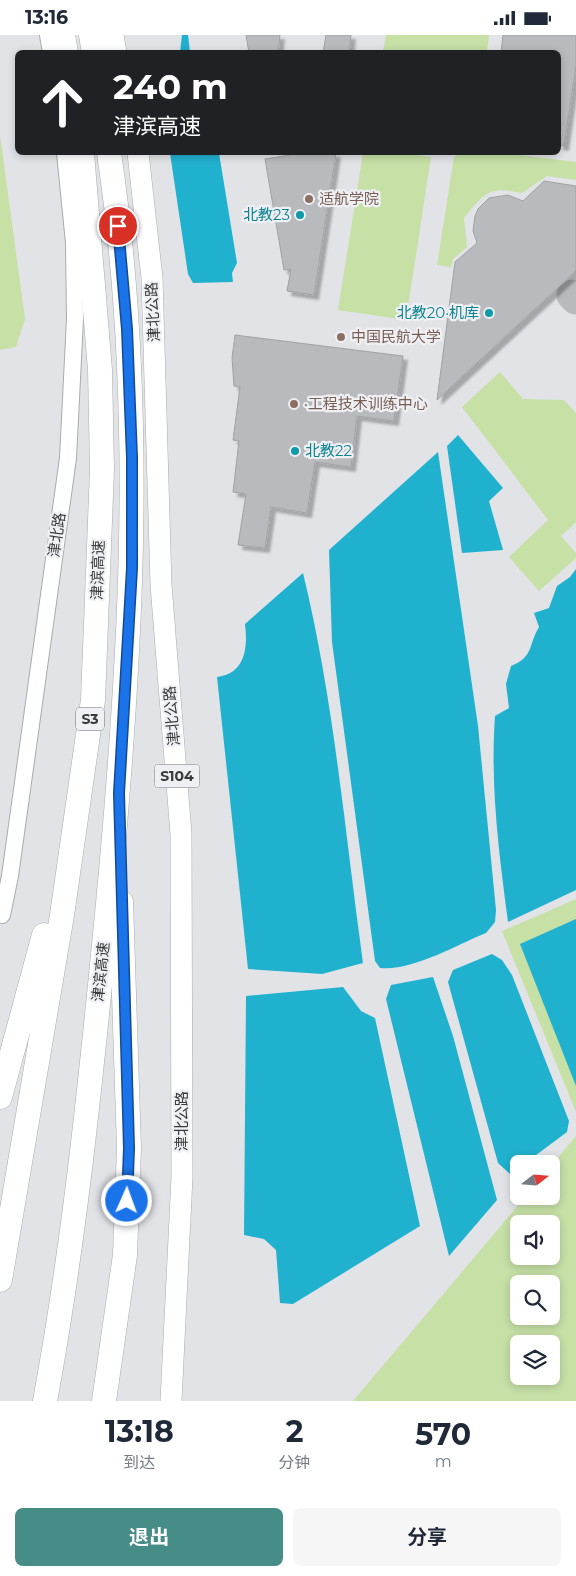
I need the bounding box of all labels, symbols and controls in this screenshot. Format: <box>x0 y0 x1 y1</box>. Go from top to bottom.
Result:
text: 13:16 <box>25 6 68 29</box>
text: 240 m <box>113 65 228 108</box>
icon: ahead <box>30 70 95 135</box>
text: 津滨高速 <box>113 113 201 140</box>
place label: 适航学院 <box>319 189 379 208</box>
marker: 适航学院 <box>303 193 315 205</box>
pin <box>97 205 139 247</box>
place label: 北教23 <box>243 205 290 224</box>
marker: 北教23 <box>294 209 306 221</box>
icon: arrive <box>104 212 132 240</box>
street label: 津北公路 <box>141 282 164 342</box>
place label: 北教20·机库 <box>397 303 479 322</box>
marker: 北教20·机库 <box>483 307 495 319</box>
place label: 中国民航大学 <box>351 327 441 346</box>
marker: 中国民航大学 <box>335 331 347 343</box>
place label: ·工程技术训练中心 <box>304 394 428 413</box>
marker: ·工程技术训练中心 <box>288 398 300 410</box>
place label: 北教22 <box>305 441 352 460</box>
marker: 北教22 <box>289 445 301 457</box>
street label: 津北路 <box>44 511 69 559</box>
street label: 津滨高速 <box>87 540 108 600</box>
street label: 津北公路 <box>159 685 184 747</box>
road number: S3 <box>76 707 104 731</box>
road number: S104 <box>154 764 200 787</box>
street label: 津滨高速 <box>88 941 113 1003</box>
street label: 津北公路 <box>172 1091 191 1151</box>
north arrow <box>510 1155 560 1205</box>
map controls <box>510 1155 560 1385</box>
position arrow <box>100 1174 152 1226</box>
button: sound <box>510 1215 560 1265</box>
button: search <box>510 1275 560 1325</box>
button: layers <box>510 1335 560 1385</box>
text: 13:18 <box>105 1413 174 1450</box>
text: 2 <box>286 1413 303 1450</box>
text: 570 <box>415 1416 471 1453</box>
text: m <box>435 1452 452 1471</box>
text: 到达 <box>123 1453 155 1472</box>
text: 分钟 <box>279 1453 311 1472</box>
button: 退出 <box>15 1508 283 1566</box>
button: 分享 <box>293 1508 561 1566</box>

